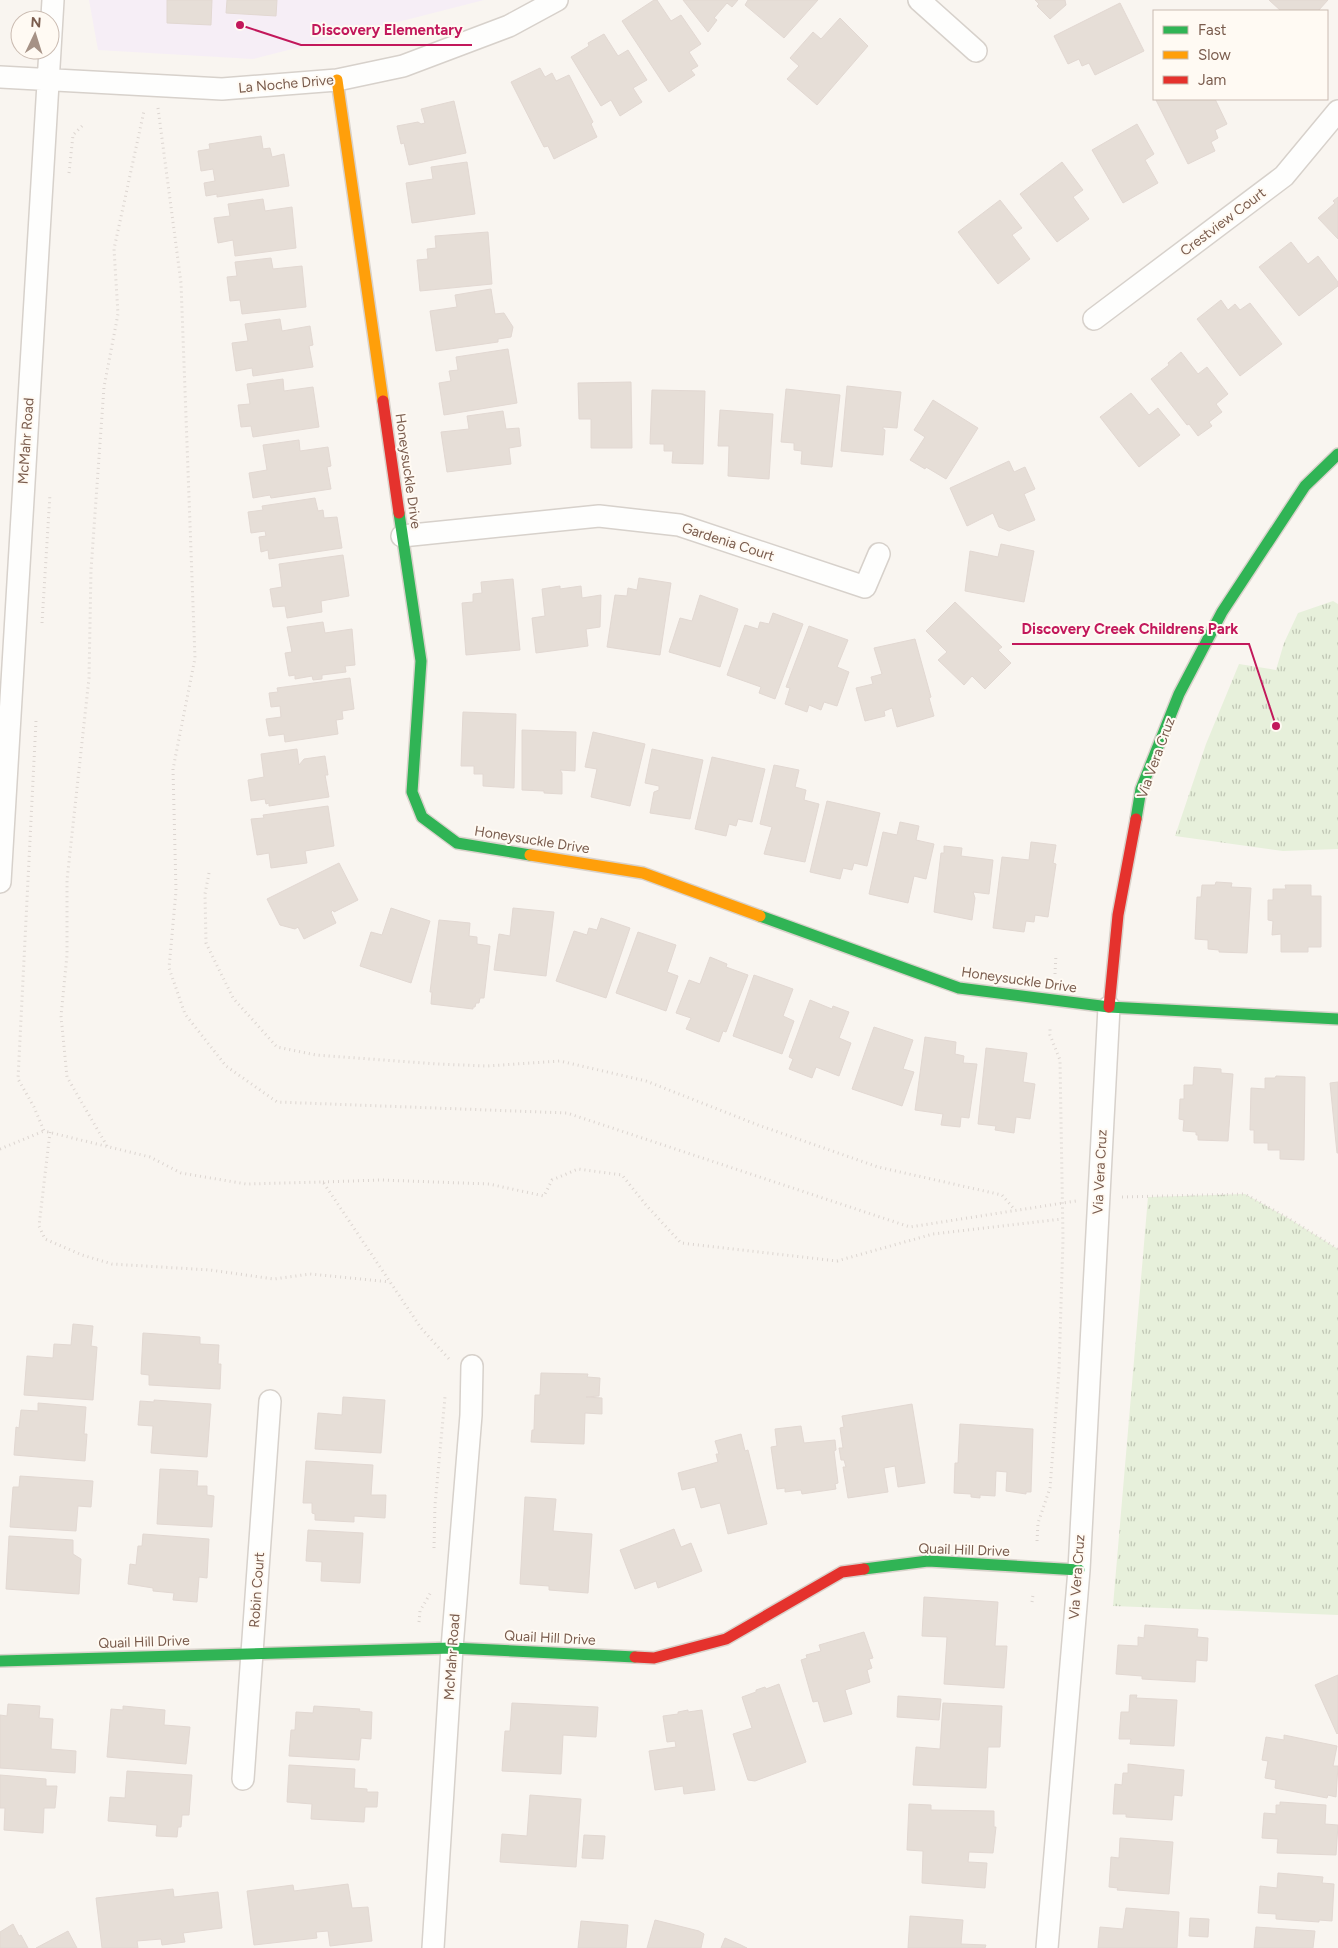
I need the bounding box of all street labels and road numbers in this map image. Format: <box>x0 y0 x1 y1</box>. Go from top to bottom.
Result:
street label: La Noche Drive <box>238 71 335 97</box>
street label: Crestview Court <box>1177 184 1269 260</box>
street label: McMahr Road <box>14 397 38 485</box>
street label: Honeysuckle Drive <box>391 412 425 530</box>
street label: Gardenia Court <box>680 519 776 565</box>
street label: Via Vera Cruz <box>1133 715 1179 801</box>
street label: Honeysuckle Drive <box>473 822 591 858</box>
street label: Honeysuckle Drive <box>960 963 1078 997</box>
street label: Via Vera Cruz <box>1089 1129 1111 1215</box>
street label: Via Vera Cruz <box>1066 1534 1088 1620</box>
street label: Quail Hill Drive <box>918 1540 1010 1560</box>
street label: Robin Court <box>246 1552 268 1628</box>
street label: McMahr Road <box>440 1613 464 1701</box>
street label: Quail Hill Drive <box>504 1627 596 1649</box>
street label: Quail Hill Drive <box>98 1632 190 1652</box>

